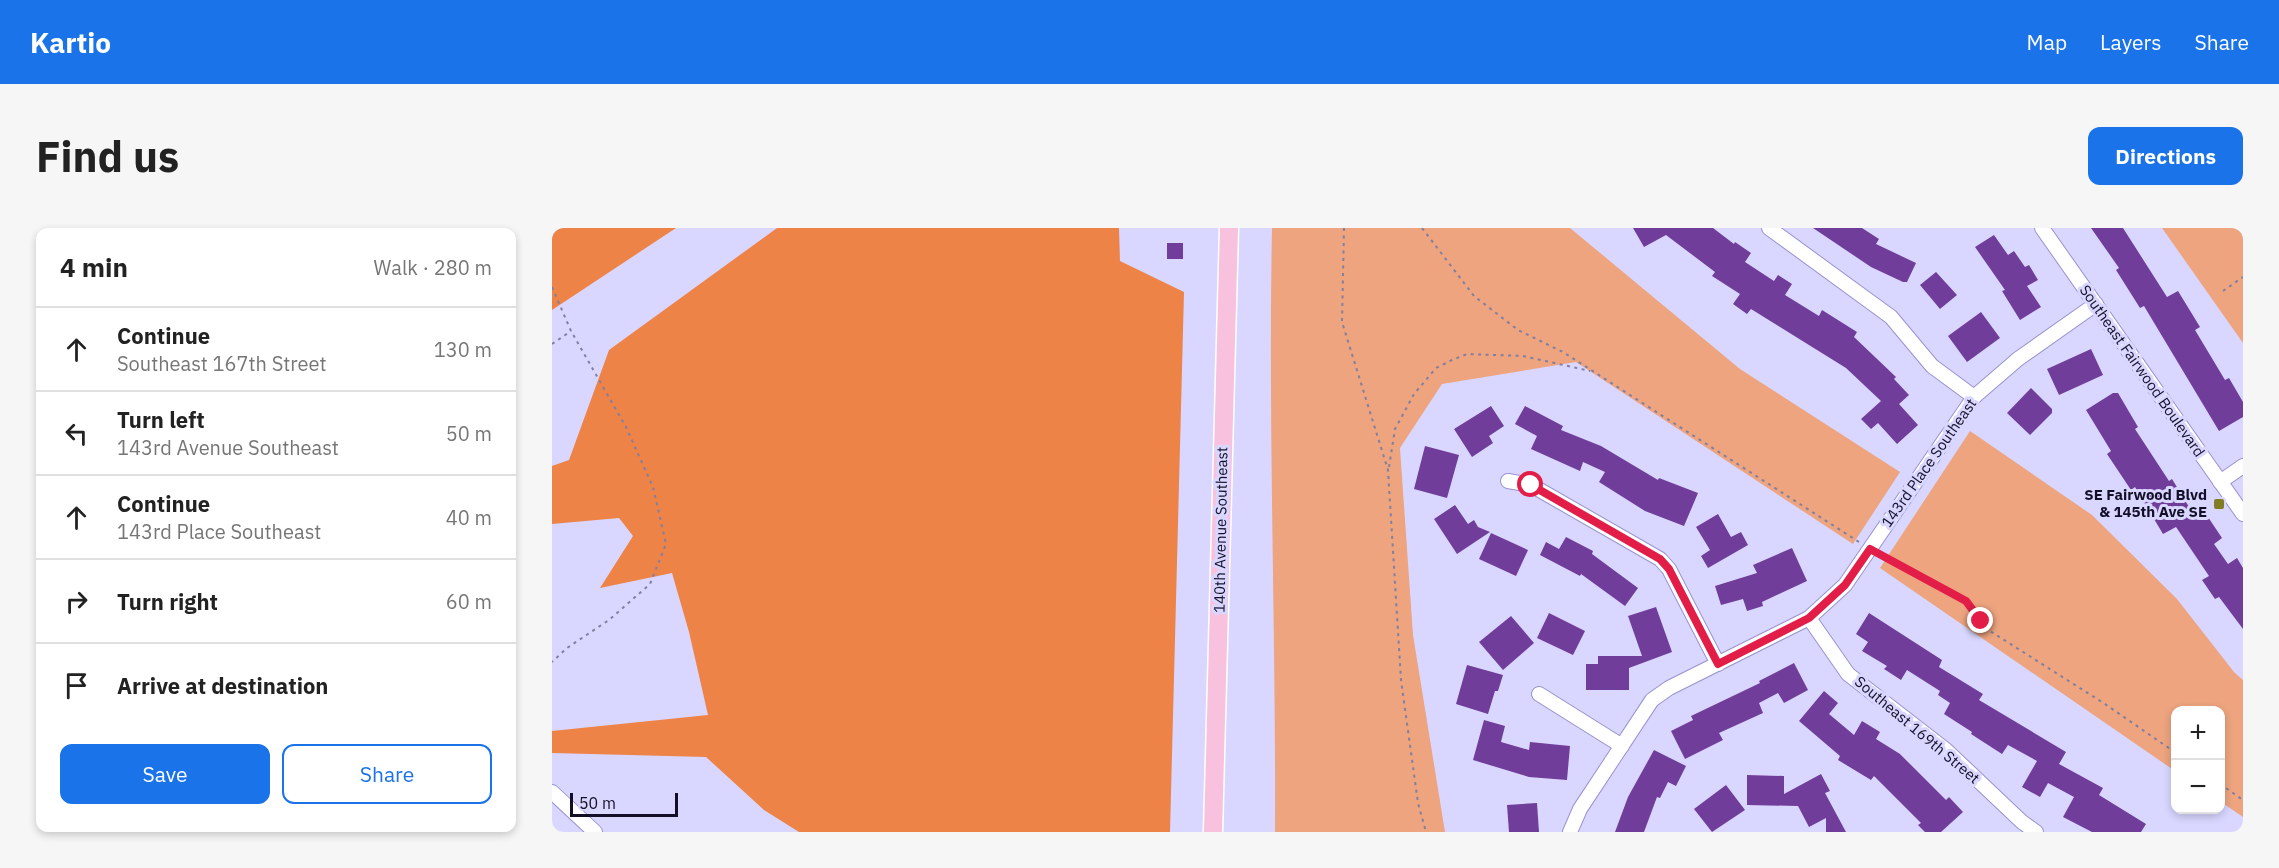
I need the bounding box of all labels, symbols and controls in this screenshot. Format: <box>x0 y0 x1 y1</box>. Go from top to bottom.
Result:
text: Kartio <box>30 24 111 61</box>
text: Map <box>2027 28 2067 56</box>
text: Layers <box>2100 28 2162 56</box>
text: Share <box>2195 28 2249 56</box>
button: Directions <box>2088 127 2243 185</box>
text: Find us <box>36 129 179 184</box>
text: 4 min <box>60 250 128 284</box>
text: Walk · 280 m <box>374 254 492 281</box>
street label: Southeast Fairwood Boulevard <box>2076 281 2209 460</box>
text: Continue <box>117 321 210 350</box>
icon: ahead <box>60 333 93 366</box>
text: 130 m <box>434 336 492 363</box>
text: Southeast 167th Street <box>117 350 327 377</box>
street label: 143rd Place Southeast <box>1877 395 1980 531</box>
text: Turn left <box>117 405 205 434</box>
icon: left <box>60 417 93 450</box>
text: 50 m <box>446 420 492 447</box>
text: 143rd Avenue Southeast <box>117 434 339 461</box>
street label: 140th Avenue Southeast <box>1210 447 1231 613</box>
route start <box>1517 471 1543 497</box>
place label: SE Fairwood Blvd & 145th Ave SE <box>2084 485 2207 521</box>
text: Continue <box>117 489 210 518</box>
marker: SE Fairwood Blvd & 145th Ave SE <box>2212 497 2226 511</box>
icon: ahead <box>60 501 93 534</box>
text: 40 m <box>446 504 492 531</box>
text: 143rd Place Southeast <box>117 518 321 545</box>
icon: right <box>60 585 93 618</box>
text: Turn right <box>117 587 218 616</box>
text: 60 m <box>446 588 492 615</box>
route end <box>1967 607 1993 633</box>
icon: arrive <box>60 669 93 702</box>
text: Arrive at destination <box>117 671 328 700</box>
street label: Southeast 169th Street <box>1851 672 1984 787</box>
map controls <box>2171 706 2225 814</box>
button: + <box>2171 706 2225 760</box>
button: Save <box>60 744 270 804</box>
button: Share <box>282 744 492 804</box>
button: − <box>2171 760 2225 814</box>
scale bar <box>570 790 678 818</box>
text: 50 m <box>579 793 616 813</box>

